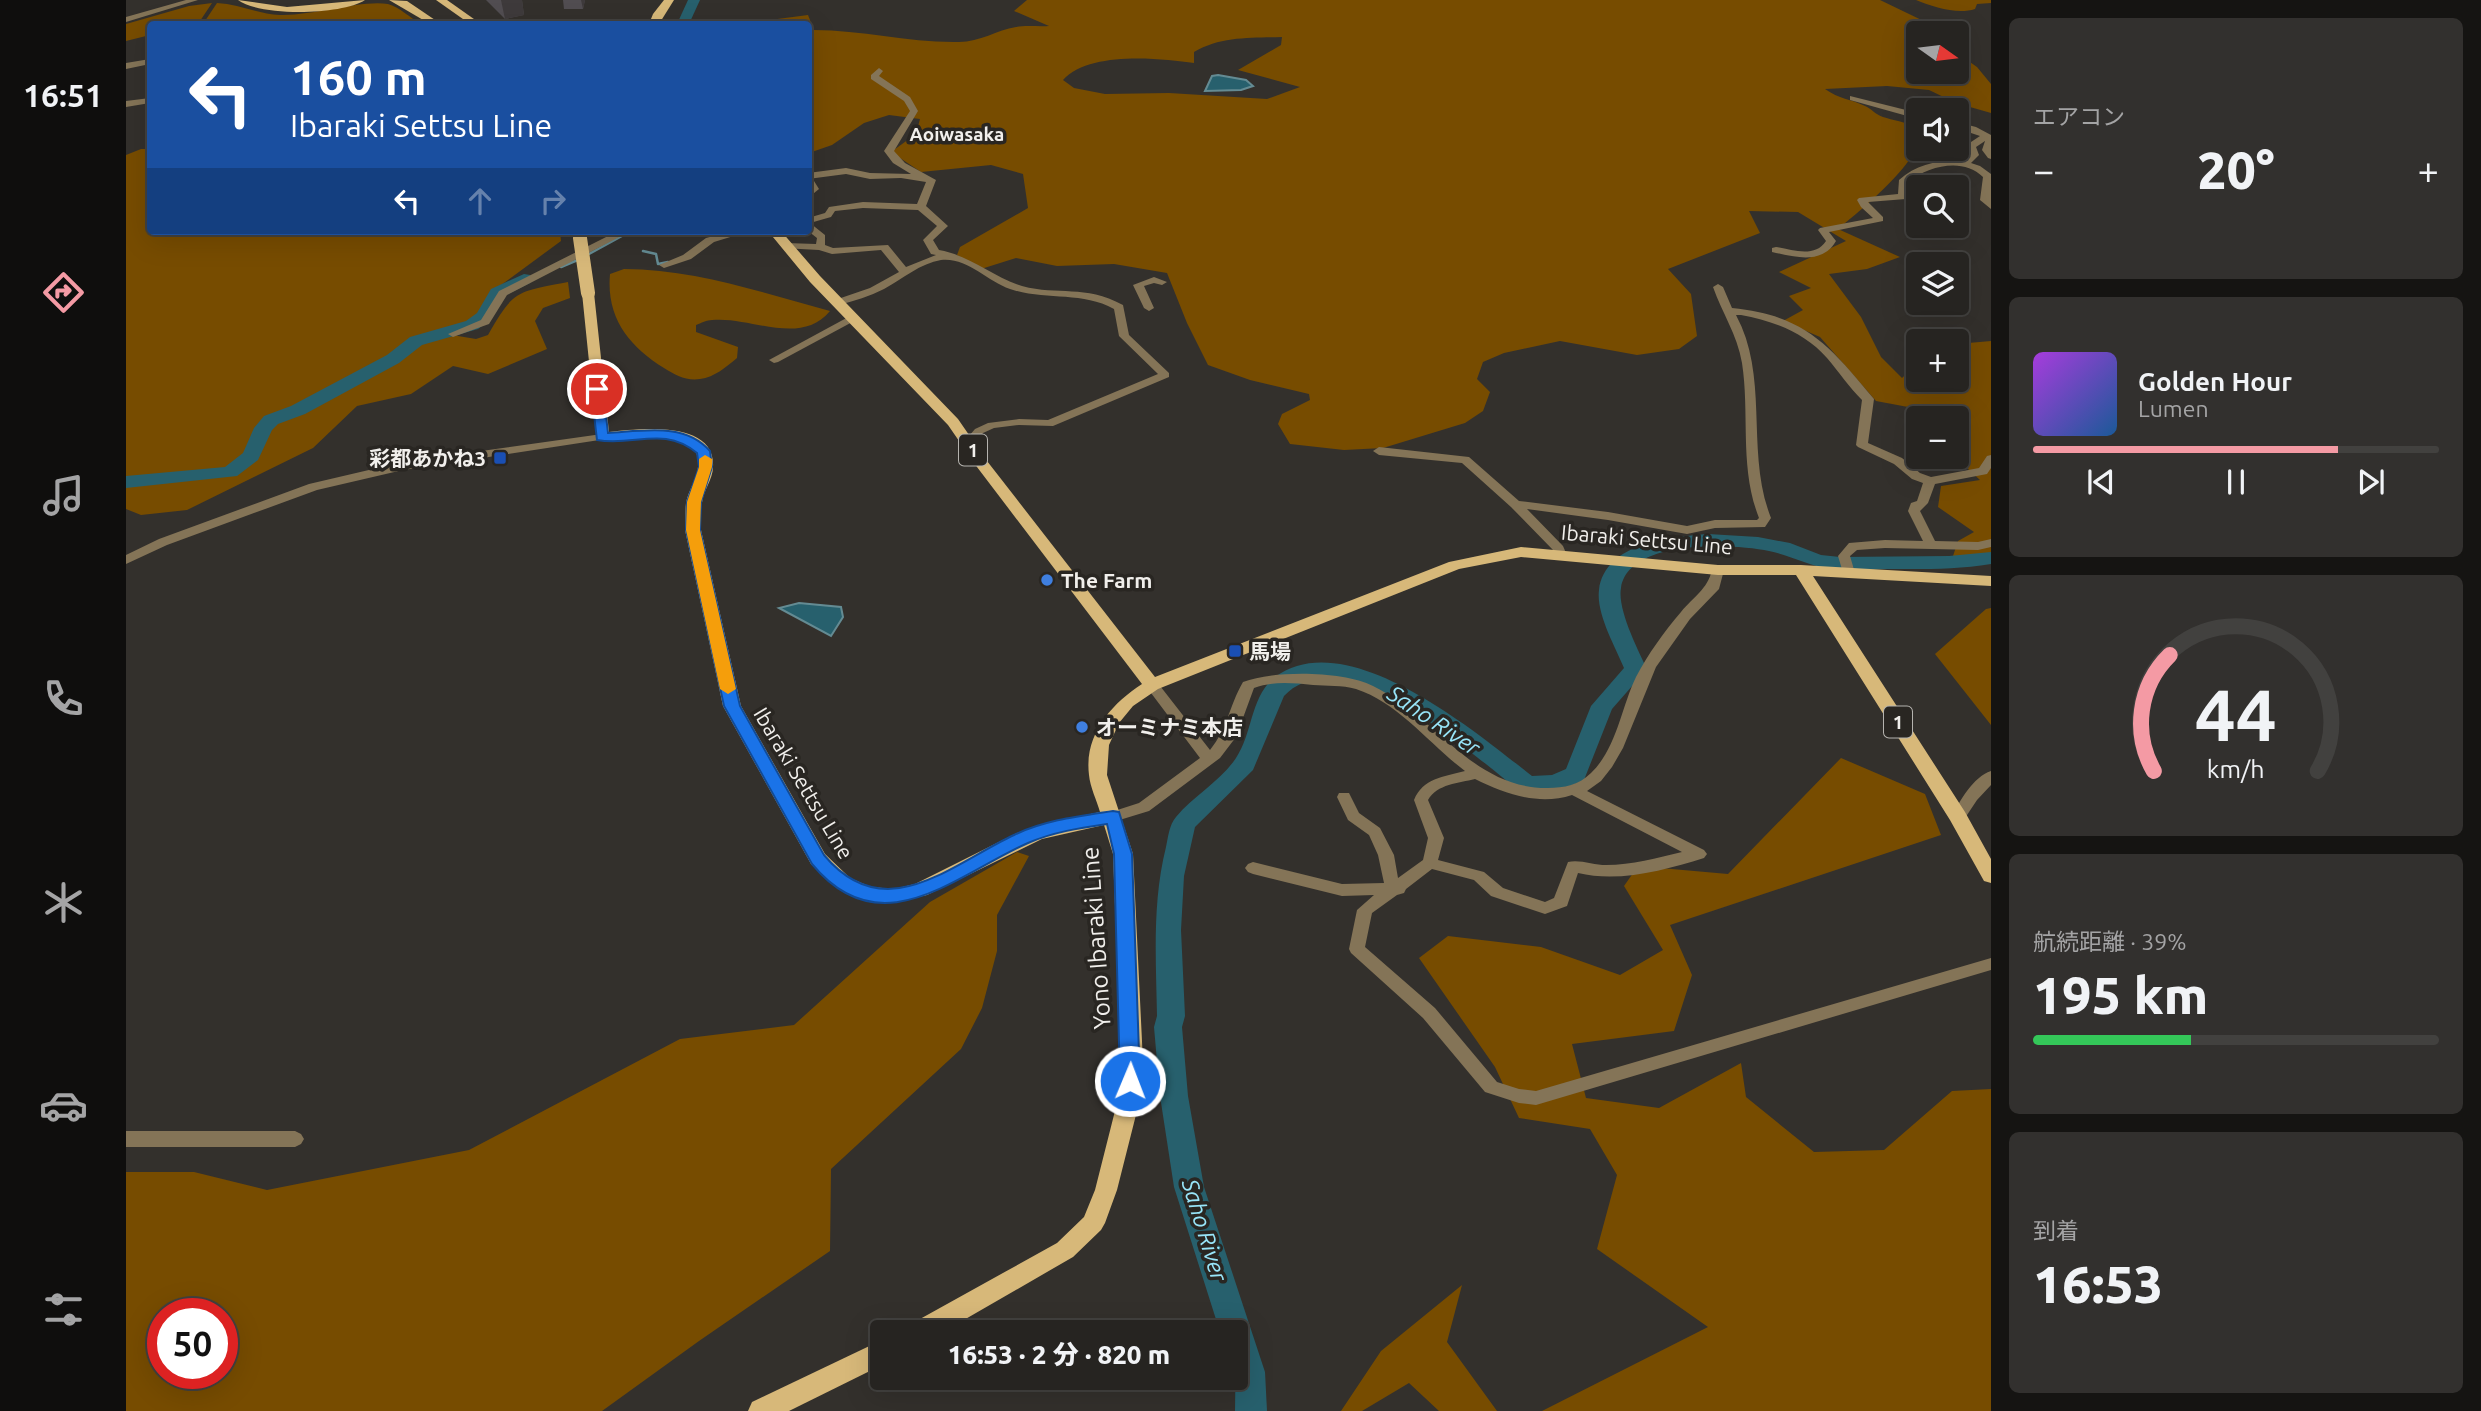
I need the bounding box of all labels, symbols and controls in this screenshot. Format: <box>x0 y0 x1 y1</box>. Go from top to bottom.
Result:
north arrow <box>1906 21 1969 84</box>
map controls <box>1906 21 1969 469</box>
icon: left <box>175 49 266 140</box>
text: 160 m <box>290 49 427 104</box>
text: 16:51 <box>23 77 103 113</box>
button: sound <box>1906 98 1969 161</box>
text: エアコン <box>2033 104 2125 129</box>
text: Ibaraki Settsu Line <box>290 107 552 143</box>
district label: Aoiwasaka <box>910 123 1004 145</box>
text: 20° <box>2197 141 2275 199</box>
text: − <box>2033 149 2054 191</box>
text: + <box>2418 149 2439 191</box>
button: search <box>1906 175 1969 238</box>
icon: left <box>388 182 426 220</box>
icon: ahead <box>461 182 499 220</box>
icon: right <box>534 182 572 220</box>
button: layers <box>1906 252 1969 315</box>
icon: directions <box>39 268 88 317</box>
button: + <box>1906 329 1969 392</box>
pin <box>567 359 627 419</box>
text: Golden Hour <box>2138 367 2292 396</box>
icon: arrive <box>578 370 616 408</box>
text: Lumen <box>2138 396 2209 421</box>
button: − <box>1906 406 1969 469</box>
road number: 1 <box>959 435 987 466</box>
place label: 彩都あかね3 <box>369 446 486 470</box>
marker: 彩都あかね3 <box>492 450 508 466</box>
icon: previous <box>2082 463 2120 501</box>
icon: pause <box>2217 463 2255 501</box>
icon: next <box>2352 463 2390 501</box>
icon: music <box>39 471 88 520</box>
street label: Ibaraki Settsu Line <box>1560 520 1734 558</box>
place label: The Farm <box>1061 568 1152 592</box>
marker: The Farm <box>1039 572 1055 588</box>
place label: 馬場 <box>1249 639 1291 663</box>
marker: 馬場 <box>1227 643 1243 659</box>
icon: phone <box>39 674 88 723</box>
text: 44 <box>2195 674 2277 756</box>
water label: Saho River <box>1382 680 1486 761</box>
street label: Ibaraki Settsu Line <box>749 703 859 863</box>
road number: 1 <box>1884 706 1912 737</box>
place label: オーミナミ本店 <box>1096 715 1243 739</box>
marker: オーミナミ本店 <box>1074 719 1090 735</box>
text: km/h <box>2207 755 2265 783</box>
street label: Yono Ibaraki Line <box>1076 846 1116 1030</box>
icon: climate <box>39 878 88 927</box>
text: 航続距離 · 39% <box>2033 929 2186 954</box>
text: 195 km <box>2033 966 2208 1024</box>
position arrow <box>1093 1044 1167 1118</box>
icon: car <box>39 1081 88 1130</box>
water label: Saho River <box>1177 1175 1233 1285</box>
text: 到着 <box>2033 1218 2079 1243</box>
text: 16:53 <box>2033 1255 2163 1313</box>
icon: filters <box>39 1285 88 1334</box>
speed limit sign: 50 <box>147 1298 238 1389</box>
text: 16:53 · 2 分 · 820 m <box>948 1340 1170 1369</box>

